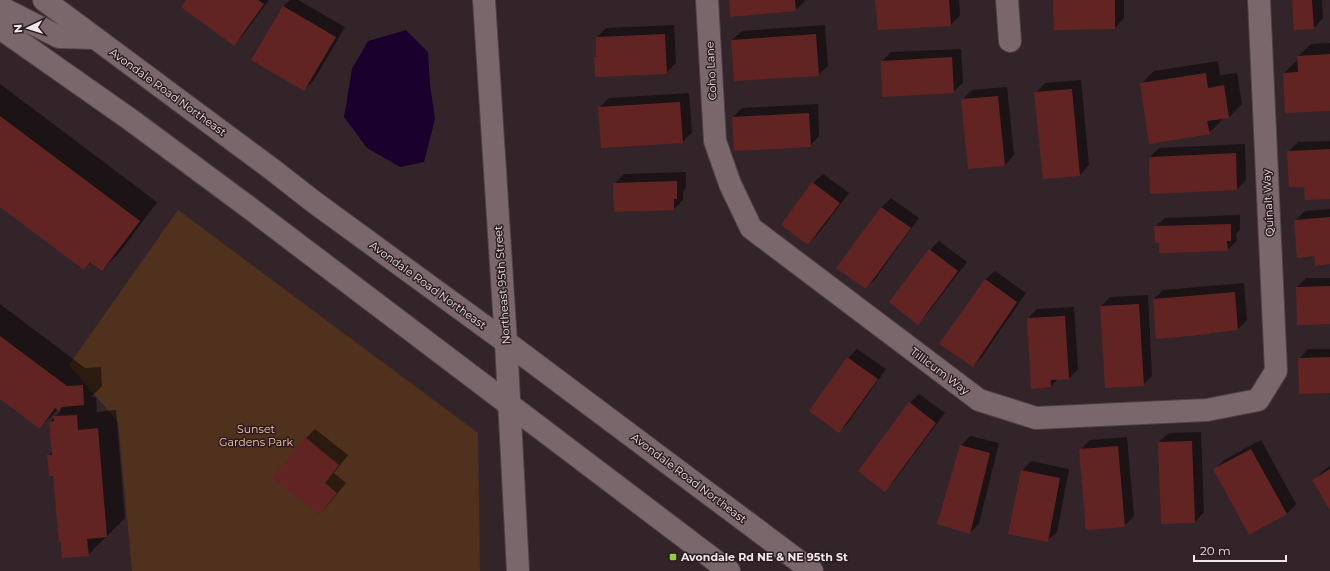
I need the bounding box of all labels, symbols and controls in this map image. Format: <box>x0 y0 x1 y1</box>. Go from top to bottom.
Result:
north arrow <box>8 8 48 48</box>
text: N <box>11 24 25 34</box>
street label: Coho Lane <box>702 41 720 101</box>
street label: Avondale Road Northeast <box>107 45 230 139</box>
street label: Quinalt Way <box>1259 169 1277 237</box>
street label: Northeast 95th Street <box>491 225 513 345</box>
street label: Avondale Road Northeast <box>367 238 490 332</box>
street label: Tillicum Way <box>908 344 972 398</box>
park label: Sunset Gardens Park <box>219 422 294 449</box>
street label: Avondale Road Northeast <box>629 430 750 526</box>
scale bar <box>1194 537 1286 563</box>
text: 20 m <box>1200 543 1231 558</box>
place label: Avondale Rd NE & NE 95th St <box>680 550 848 564</box>
marker: Avondale Rd NE & NE 95th St <box>668 552 678 562</box>

